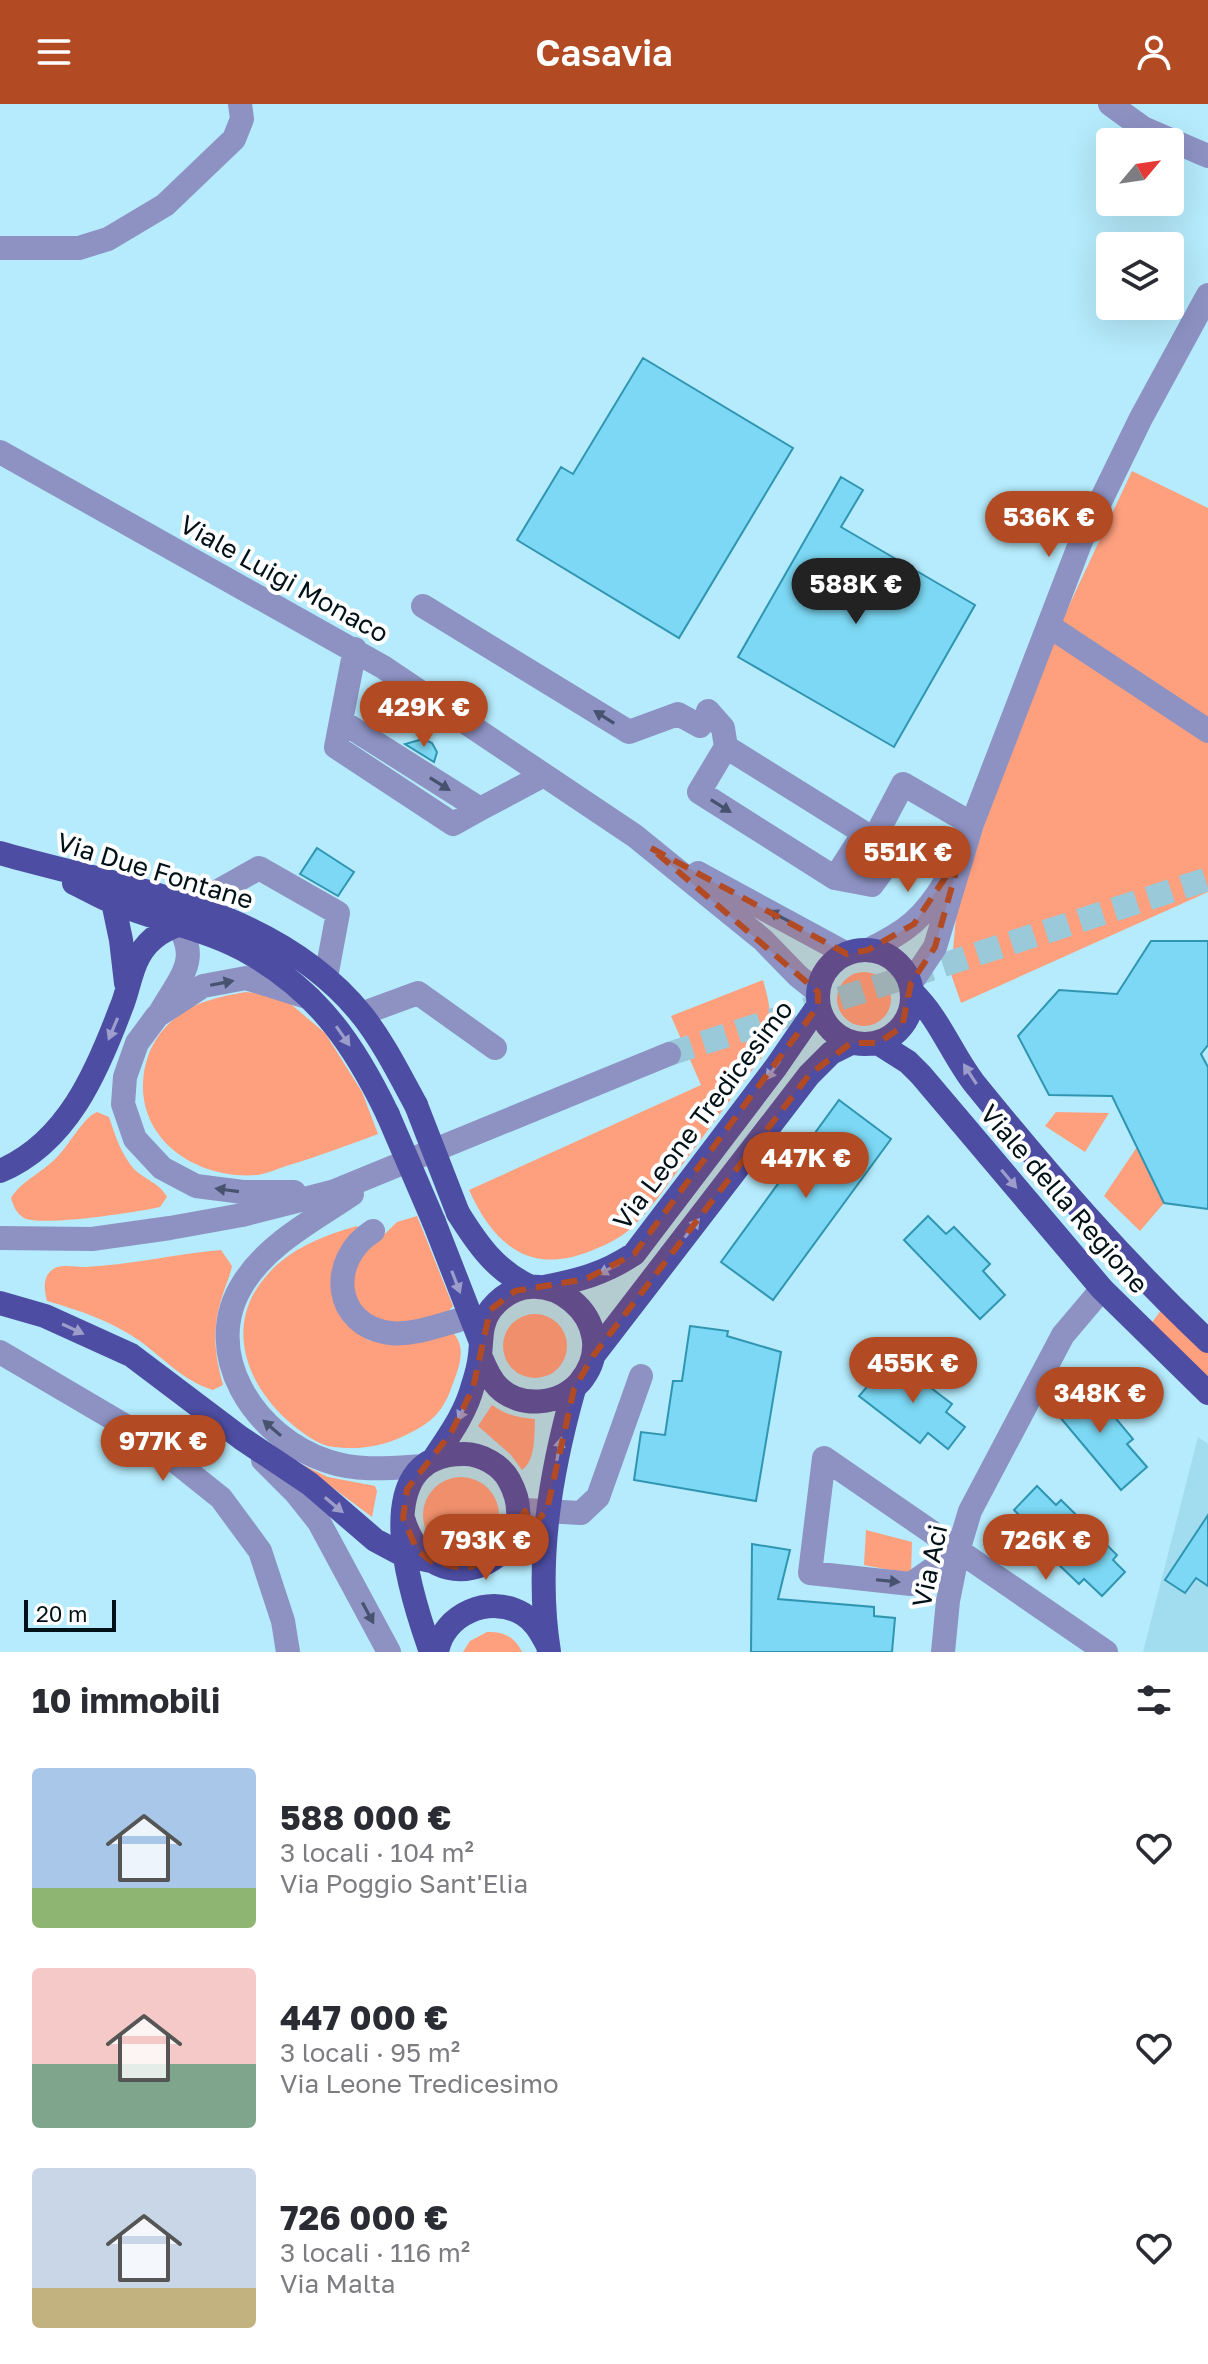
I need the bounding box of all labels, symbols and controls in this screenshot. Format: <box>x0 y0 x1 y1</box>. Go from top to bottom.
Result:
icon: menu <box>32 30 76 74</box>
icon: person <box>1132 30 1176 74</box>
text: Casavia <box>535 31 673 74</box>
north arrow <box>1096 128 1184 216</box>
map controls <box>1096 128 1184 320</box>
button: layers <box>1096 232 1184 320</box>
pin: 536K € <box>984 491 1114 559</box>
text: 536K € <box>1003 501 1095 532</box>
street label: Viale Luigi Monaco <box>175 508 394 649</box>
pin: 588K € <box>791 558 921 626</box>
text: 588K € <box>810 568 902 599</box>
pin: 429K € <box>359 681 489 749</box>
text: 429K € <box>378 691 470 722</box>
one-way arrow <box>593 710 615 724</box>
one-way arrow <box>429 776 451 790</box>
one-way arrow <box>710 798 732 812</box>
street label: Via Due Fontane <box>53 826 257 915</box>
pin: 551K € <box>843 826 973 894</box>
text: 551K € <box>864 836 952 867</box>
one-way arrow <box>768 909 790 923</box>
one-way arrow <box>209 976 234 988</box>
street label: Via Leone Tredicesimo <box>606 994 799 1235</box>
one-way arrow <box>106 1017 119 1041</box>
one-way arrow <box>335 1025 350 1046</box>
one-way arrow <box>765 1059 781 1081</box>
one-way arrow <box>962 1064 977 1085</box>
street label: Viale della Regione <box>974 1098 1155 1299</box>
pin: 447K € <box>741 1132 871 1200</box>
text: 447K € <box>761 1142 851 1173</box>
one-way arrow <box>1000 1168 1017 1188</box>
one-way arrow <box>214 1183 239 1196</box>
one-way arrow <box>683 1217 699 1238</box>
one-way arrow <box>597 1262 620 1275</box>
one-way arrow <box>450 1270 463 1294</box>
one-way arrow <box>62 1322 85 1336</box>
pin: 455K € <box>848 1337 978 1405</box>
text: 455K € <box>867 1347 959 1378</box>
pin: 348K € <box>1035 1367 1165 1435</box>
text: 348K € <box>1054 1377 1146 1408</box>
one-way arrow <box>456 1399 470 1422</box>
pin: 977K € <box>98 1415 228 1483</box>
one-way arrow <box>263 1420 283 1437</box>
text: 977K € <box>119 1425 207 1456</box>
one-way arrow <box>554 1436 566 1461</box>
one-way arrow <box>324 1496 344 1513</box>
pin: 793K € <box>421 1514 551 1582</box>
pin: 726K € <box>981 1514 1111 1582</box>
street label: Via Aci <box>906 1522 953 1610</box>
text: 793K € <box>441 1524 531 1555</box>
text: 726K € <box>1001 1524 1091 1555</box>
one-way arrow <box>875 1575 900 1588</box>
scale bar <box>24 1596 116 1632</box>
text: 20 m <box>36 1600 87 1627</box>
one-way arrow <box>362 1602 375 1625</box>
icon: filters <box>1132 1678 1176 1722</box>
text: 10 immobili <box>32 1680 220 1720</box>
text: 588 000 € <box>280 1797 452 1837</box>
icon: home <box>96 1800 192 1896</box>
icon: heart <box>1132 1826 1176 1870</box>
text: 3 locali · 104 m² <box>280 1837 474 1868</box>
text: Via Poggio Sant'Elia <box>280 1868 528 1899</box>
text: 447 000 € <box>280 1997 448 2037</box>
icon: home <box>96 2000 192 2096</box>
icon: heart <box>1132 2026 1176 2070</box>
text: 3 locali · 95 m² <box>280 2037 460 2068</box>
text: Via Leone Tredicesimo <box>280 2068 559 2099</box>
text: 726 000 € <box>280 2197 448 2237</box>
icon: home <box>96 2200 192 2296</box>
icon: heart <box>1132 2226 1176 2270</box>
text: 3 locali · 116 m² <box>280 2237 470 2268</box>
text: Via Malta <box>280 2268 396 2299</box>

